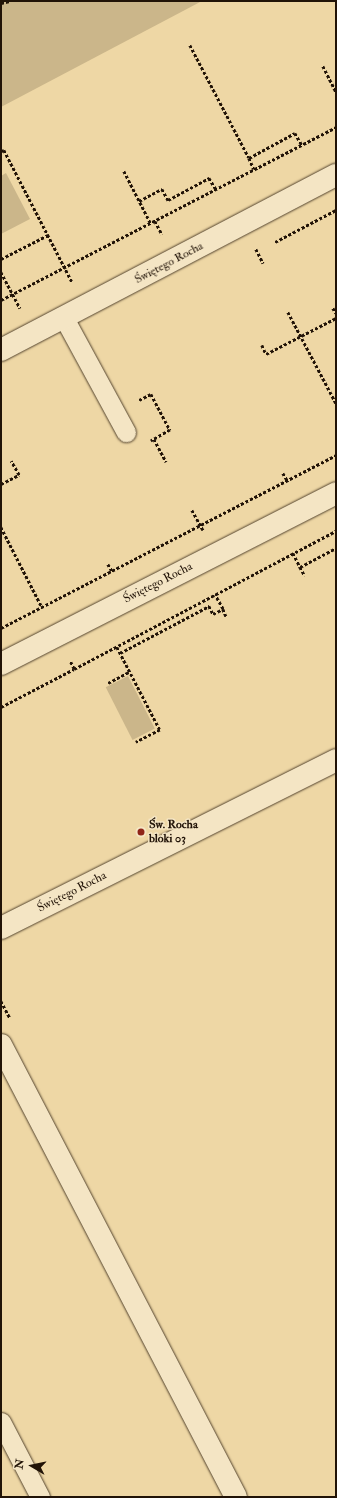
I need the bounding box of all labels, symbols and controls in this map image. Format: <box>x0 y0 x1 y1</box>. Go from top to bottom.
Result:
street label: Świętego Rocha <box>132 239 206 287</box>
street label: Świętego Rocha <box>121 559 195 607</box>
place label: Św. Rocha bloki 03 <box>149 818 198 846</box>
marker: Św. Rocha bloki 03 <box>136 827 146 837</box>
street label: Świętego Rocha <box>35 868 109 916</box>
north arrow <box>12 1446 52 1486</box>
text: N <box>12 1458 27 1470</box>

